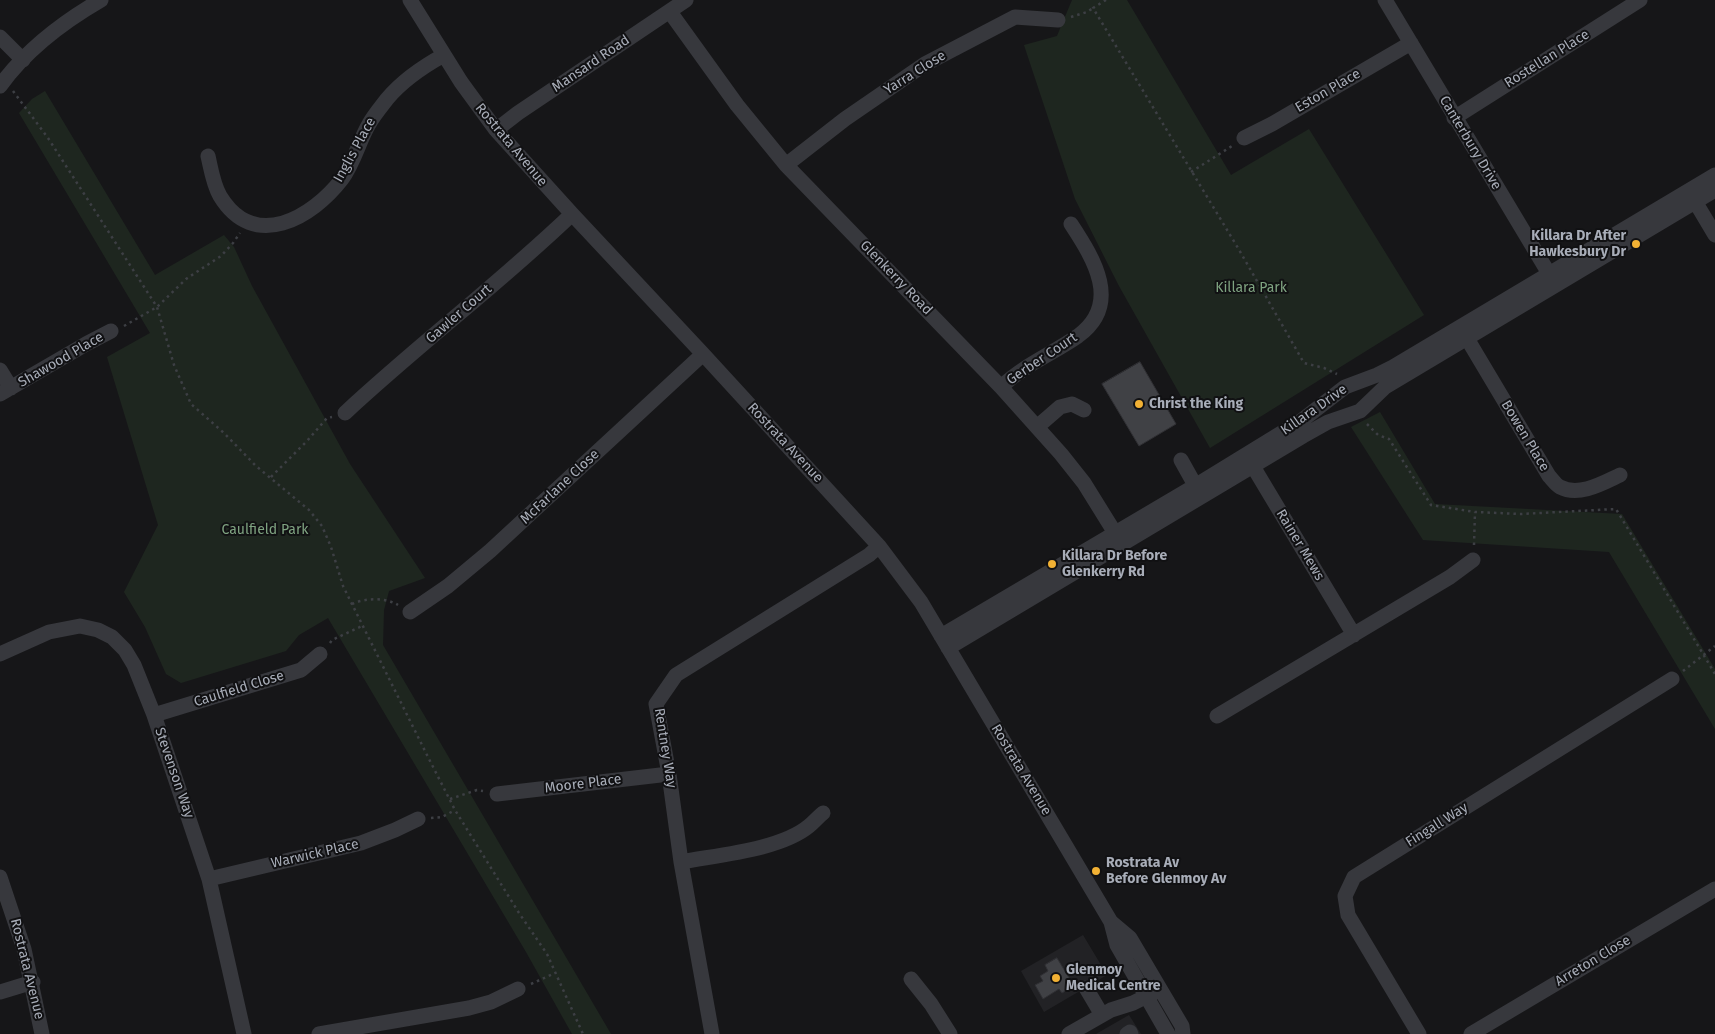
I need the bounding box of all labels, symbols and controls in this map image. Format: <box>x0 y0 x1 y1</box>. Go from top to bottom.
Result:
street label: Rostellan Place <box>1502 26 1592 92</box>
street label: Mansard Road <box>549 32 633 96</box>
street label: Yarra Close <box>881 47 949 99</box>
street label: Eston Place <box>1292 66 1364 116</box>
street label: Canterbury Drive <box>1435 93 1505 193</box>
street label: Rostrata Avenue <box>471 100 551 190</box>
street label: Inglis Place <box>330 115 380 185</box>
place label: Killara Dr After Hawkesbury Dr <box>1529 228 1626 260</box>
street label: Glenkerry Road <box>856 237 936 319</box>
marker: Killara Dr After Hawkesbury Dr <box>1630 238 1642 250</box>
park label: Killara Park <box>1215 280 1287 296</box>
street label: Gawler Court <box>423 281 495 347</box>
street label: Shawood Place <box>15 329 107 391</box>
street label: Gerber Court <box>1004 329 1080 389</box>
street label: Killara Drive <box>1278 381 1350 439</box>
place label: Christ the King <box>1149 396 1243 412</box>
street label: Bowen Place <box>1497 397 1553 475</box>
marker: Christ the King <box>1133 398 1145 410</box>
street label: Rostrata Avenue <box>744 399 826 487</box>
street label: McFarlane Close <box>517 446 603 528</box>
street label: Rainer Mews <box>1272 506 1328 584</box>
park label: Caulfield Park <box>222 522 308 538</box>
place label: Killara Dr Before Glenkerry Rd <box>1062 548 1167 580</box>
marker: Killara Dr Before Glenkerry Rd <box>1046 558 1058 570</box>
street label: Caulfield Close <box>192 667 286 711</box>
street label: Rentney Way <box>650 707 680 789</box>
street label: Rostrata Avenue <box>987 721 1055 819</box>
street label: Stevenson Way <box>151 725 197 821</box>
street label: Moore Place <box>544 771 622 797</box>
street label: Fingall Way <box>1403 799 1471 851</box>
street label: Warwick Place <box>270 836 360 872</box>
place label: Rostrata Av Before Glenmoy Av <box>1106 855 1226 888</box>
marker: Rostrata Av Before Glenmoy Av <box>1090 865 1102 877</box>
street label: Rostrata Avenue <box>6 917 48 1021</box>
street label: Arreton Close <box>1552 932 1634 990</box>
place label: Glenmoy Medical Centre <box>1066 962 1161 994</box>
marker: Glenmoy Medical Centre <box>1050 972 1062 984</box>

